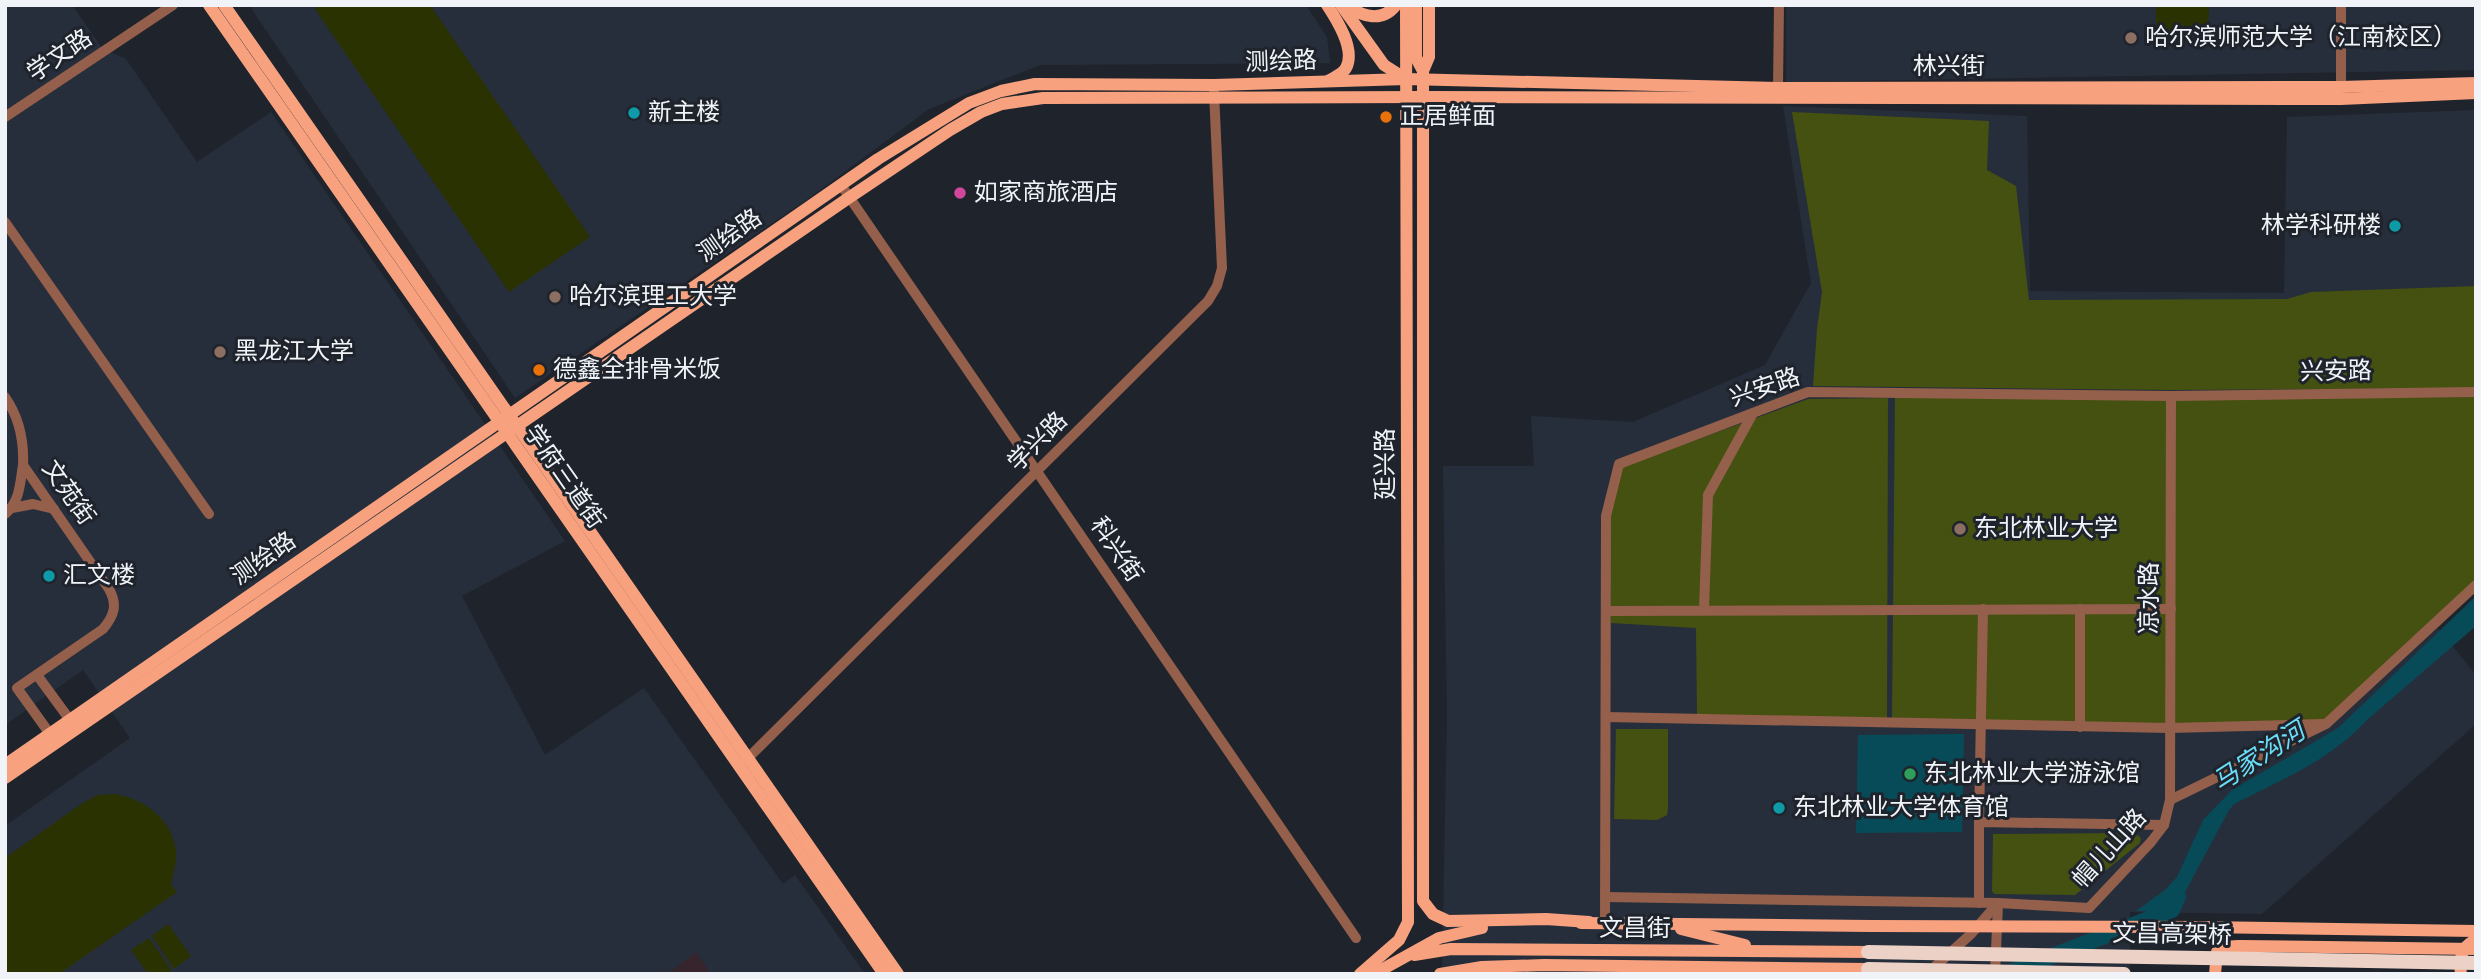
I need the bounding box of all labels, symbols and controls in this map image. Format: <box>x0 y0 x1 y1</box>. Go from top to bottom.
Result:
street label: 学文路 <box>22 24 97 86</box>
place label: 哈尔滨师范大学（江南校区） <box>2145 24 2457 50</box>
marker: 哈尔滨师范大学（江南校区） <box>2123 30 2139 46</box>
street label: 测绘路 <box>1245 47 1317 75</box>
street label: 林兴街 <box>1913 53 1985 79</box>
place label: 新主楼 <box>648 99 720 125</box>
place label: 正居鲜面 <box>1400 103 1496 129</box>
marker: 新主楼 <box>626 105 642 121</box>
marker: 正居鲜面 <box>1378 109 1394 125</box>
place label: 如家商旅酒店 <box>974 179 1118 205</box>
marker: 如家商旅酒店 <box>952 185 968 201</box>
street label: 测绘路 <box>692 204 766 266</box>
place label: 林学科研楼 <box>2261 212 2381 238</box>
marker: 林学科研楼 <box>2387 218 2403 234</box>
place label: 哈尔滨理工大学 <box>569 283 737 309</box>
marker: 哈尔滨理工大学 <box>547 289 563 305</box>
place label: 黑龙江大学 <box>234 338 354 364</box>
marker: 黑龙江大学 <box>212 344 228 360</box>
place label: 德鑫全排骨米饭 <box>553 356 721 382</box>
street label: 兴安路 <box>2300 357 2372 385</box>
marker: 德鑫全排骨米饭 <box>531 362 547 378</box>
street label: 兴安路 <box>1726 363 1803 411</box>
street label: 学兴路 <box>1003 407 1072 476</box>
street label: 学府三道街 <box>520 420 610 533</box>
street label: 延兴路 <box>1372 428 1398 500</box>
street label: 文苑街 <box>38 455 100 529</box>
street label: 科兴街 <box>1086 512 1148 587</box>
place label: 东北林业大学 <box>1974 515 2118 541</box>
marker: 东北林业大学 <box>1952 521 1968 537</box>
street label: 测绘路 <box>226 527 300 589</box>
place label: 汇文楼 <box>63 562 135 588</box>
street label: 凉水路 <box>2136 562 2162 634</box>
marker: 汇文楼 <box>41 568 57 584</box>
water label: 马家沟河 <box>2207 713 2314 796</box>
place label: 东北林业大学游泳馆 <box>1924 760 2140 786</box>
marker: 东北林业大学游泳馆 <box>1902 766 1918 782</box>
place label: 东北林业大学体育馆 <box>1793 794 2009 820</box>
marker: 东北林业大学体育馆 <box>1771 800 1787 816</box>
street label: 帽儿山路 <box>2067 804 2151 893</box>
street label: 文昌街 <box>1599 915 1671 941</box>
street label: 文昌高架桥 <box>2112 920 2232 948</box>

